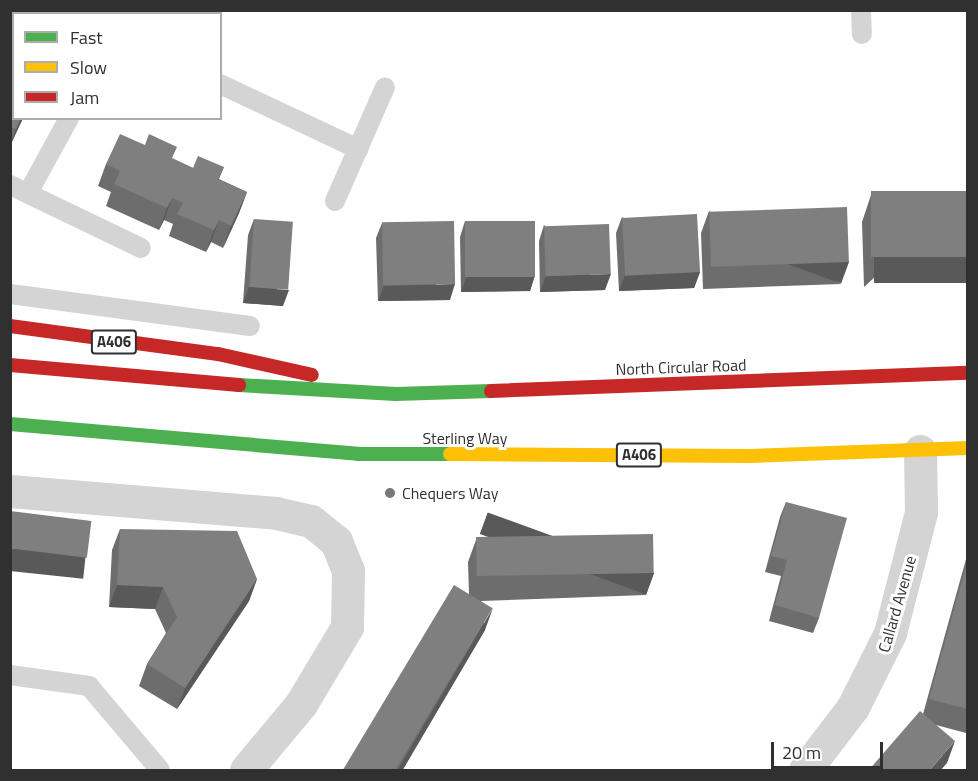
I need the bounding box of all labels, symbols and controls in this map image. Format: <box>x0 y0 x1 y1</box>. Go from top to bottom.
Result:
legend <box>12 12 222 120</box>
text: Fast <box>70 24 103 51</box>
text: Slow <box>70 54 107 81</box>
text: Jam <box>70 84 99 111</box>
road number: A406 <box>90 330 138 354</box>
street label: North Circular Road <box>615 355 747 379</box>
street label: Sterling Way <box>423 428 507 448</box>
road number: A406 <box>615 443 663 467</box>
place label: Chequers Way <box>402 483 498 503</box>
marker: Chequers Way <box>383 486 397 500</box>
street label: Callard Avenue <box>874 554 920 654</box>
scale bar <box>774 730 886 768</box>
text: 20 m <box>782 739 821 766</box>

